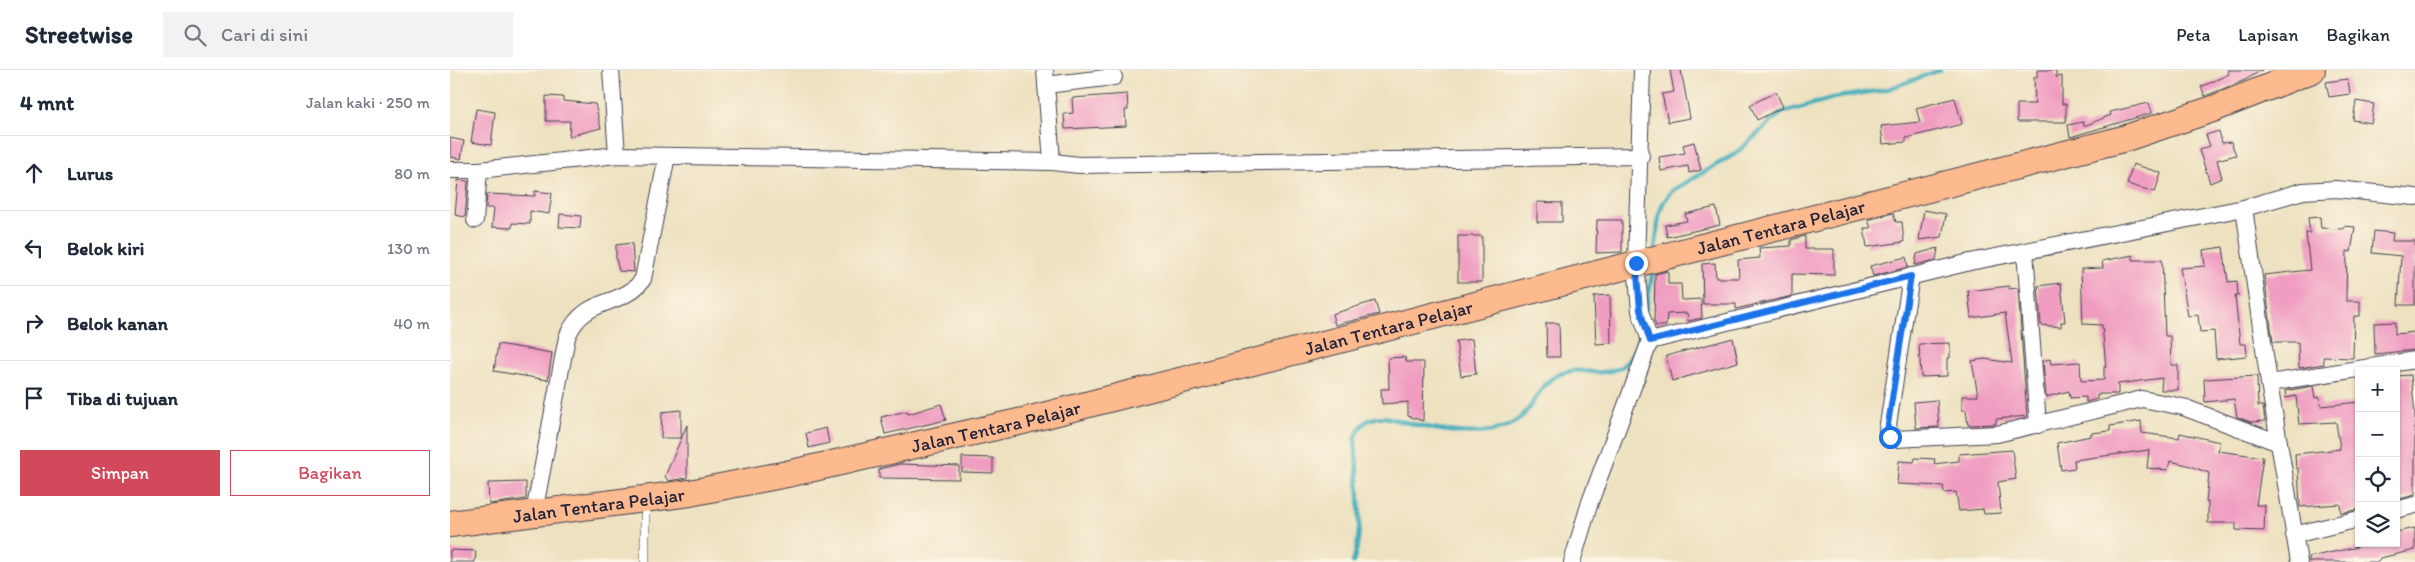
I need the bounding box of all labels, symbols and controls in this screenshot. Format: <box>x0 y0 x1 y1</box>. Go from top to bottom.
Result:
search box <box>163 12 513 57</box>
text: Streetwise <box>25 20 133 49</box>
icon: search <box>181 21 209 49</box>
text: Cari di sini <box>221 23 308 46</box>
text: Peta <box>2176 24 2210 46</box>
text: Lapisan <box>2238 24 2298 46</box>
text: Bagikan <box>2326 24 2390 46</box>
text: 4 mnt <box>20 90 74 115</box>
text: Jalan kaki · 250 m <box>306 93 430 112</box>
icon: ahead <box>20 159 48 187</box>
text: Lurus <box>67 162 113 185</box>
text: 80 m <box>394 164 430 183</box>
street label: Jalan Tentara Pelajar <box>1694 194 1868 259</box>
icon: left <box>20 234 48 262</box>
text: Belok kiri <box>67 237 144 260</box>
text: 130 m <box>387 239 430 258</box>
route end <box>1625 252 1648 275</box>
street label: Jalan Tentara Pelajar <box>1302 294 1476 360</box>
icon: right <box>20 309 48 337</box>
text: Belok kanan <box>67 312 168 335</box>
text: 40 m <box>393 314 430 333</box>
map controls <box>2355 367 2400 547</box>
button: + <box>2355 367 2400 412</box>
icon: arrive <box>20 384 48 412</box>
text: Tiba di tujuan <box>67 387 178 410</box>
street label: Jalan Tentara Pelajar <box>909 395 1084 457</box>
button: − <box>2355 412 2400 457</box>
route start <box>1879 426 1902 449</box>
button: Simpan <box>20 450 220 496</box>
button: Bagikan <box>230 450 430 496</box>
button: locate <box>2355 457 2400 502</box>
street label: Jalan Tentara Pelajar <box>511 482 687 527</box>
button: layers <box>2355 502 2400 547</box>

